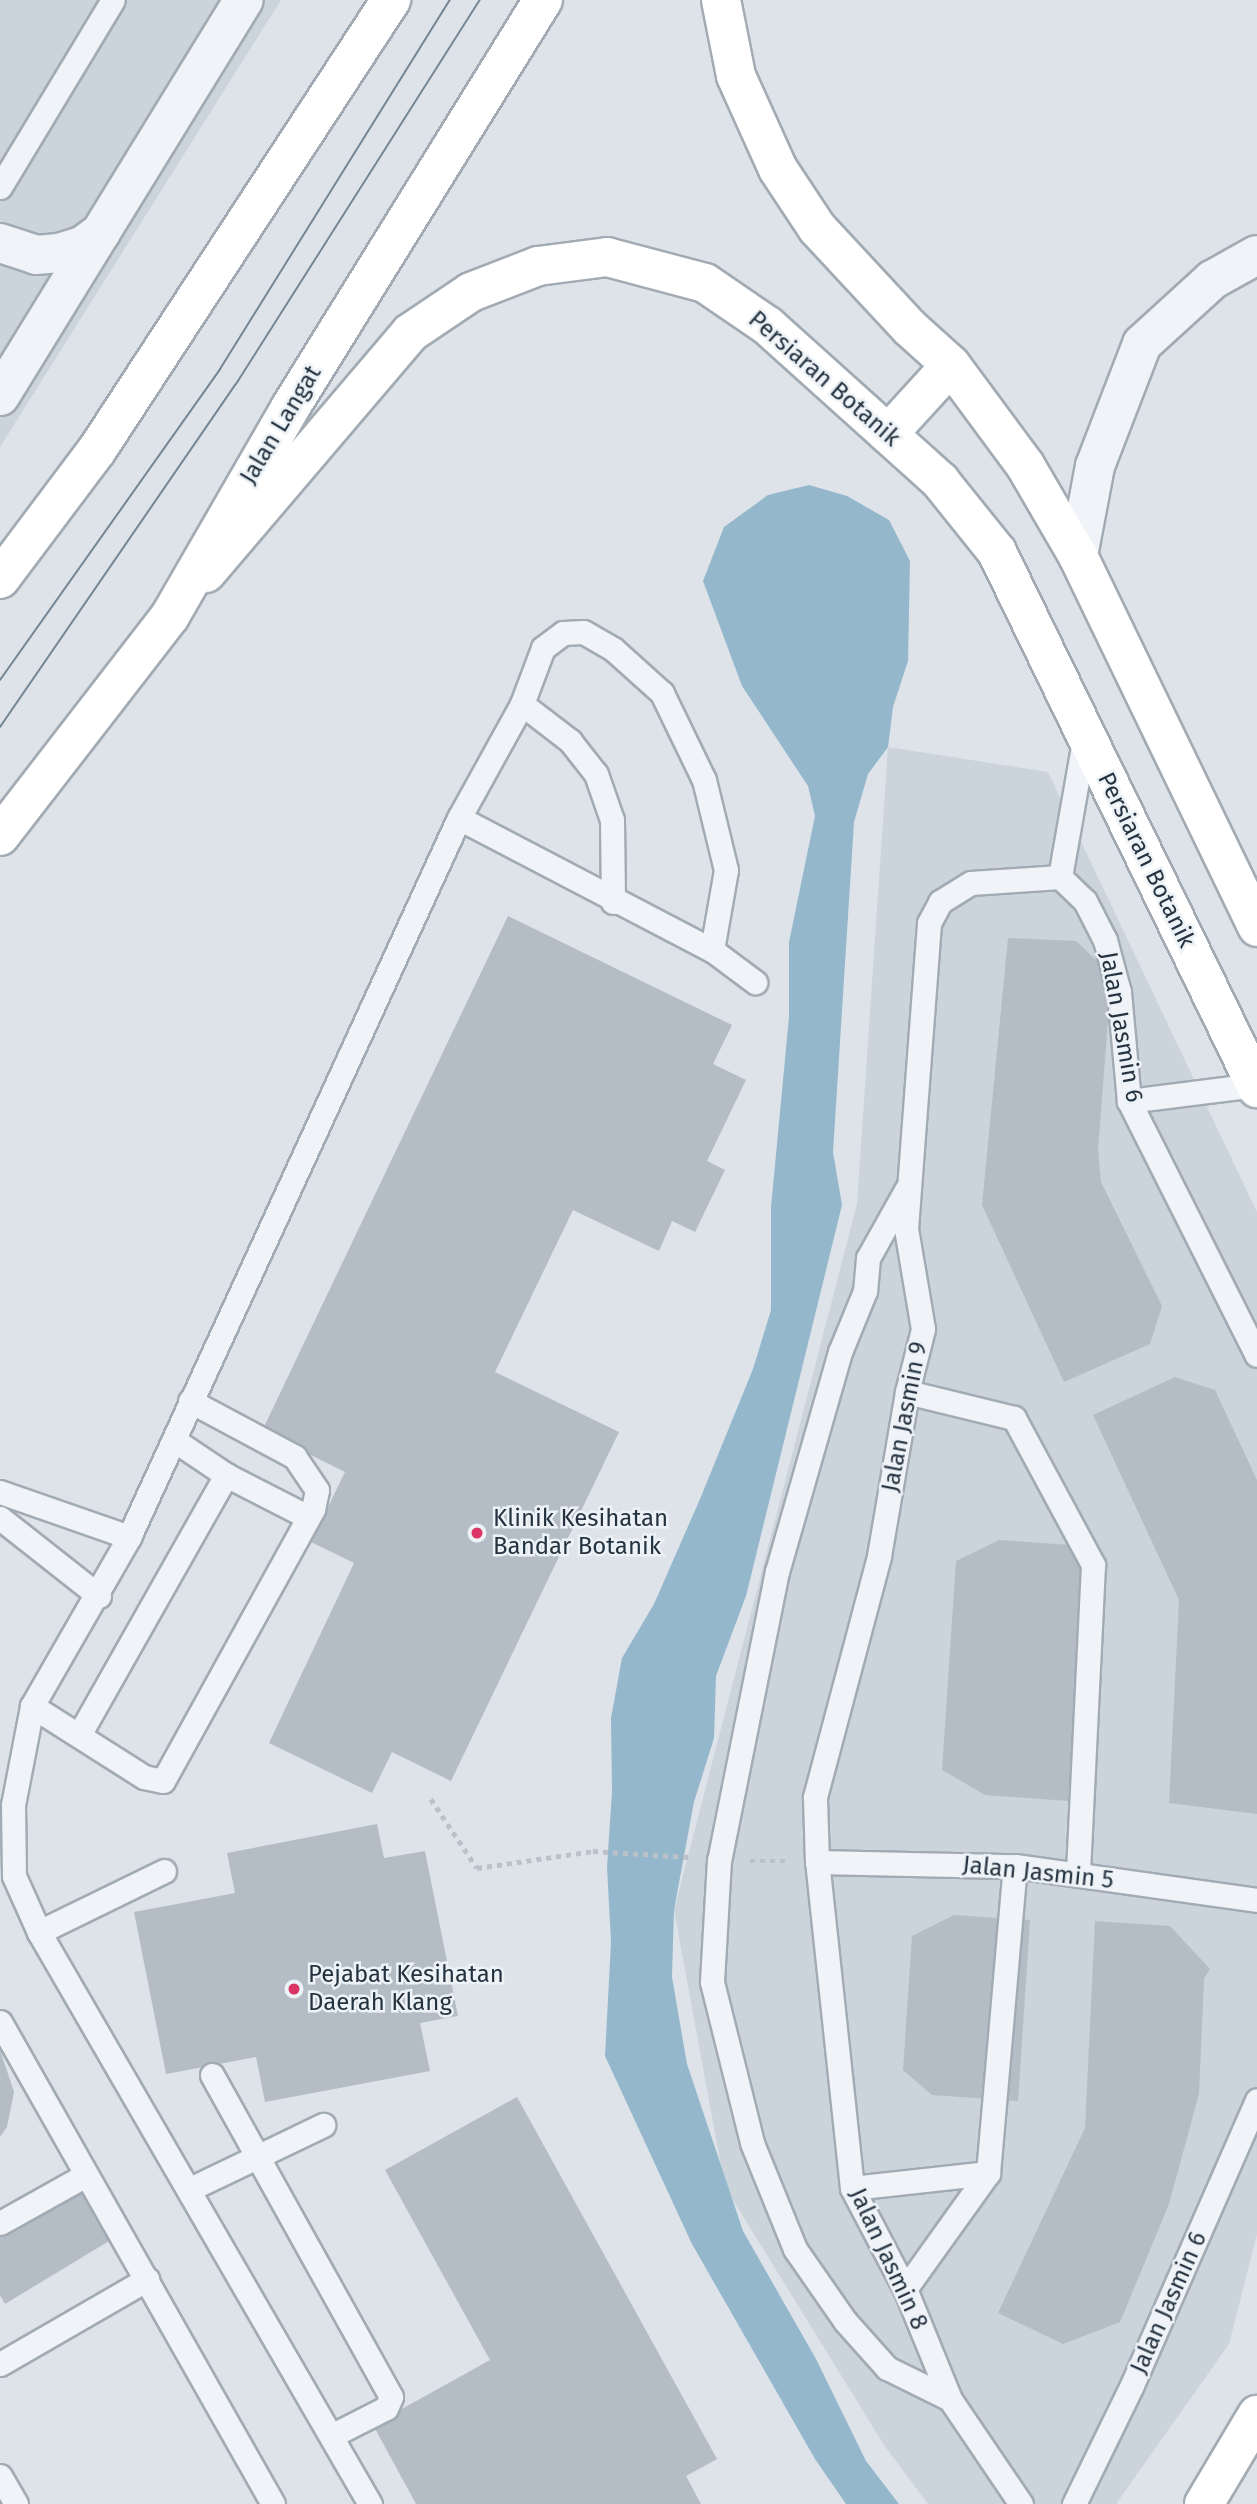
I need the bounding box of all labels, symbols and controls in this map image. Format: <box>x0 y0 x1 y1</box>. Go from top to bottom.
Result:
street label: Persiaran Botanik <box>742 305 906 453</box>
street label: Jalan Langat <box>234 361 328 489</box>
street label: Persiaran Botanik <box>1091 768 1201 952</box>
street label: Jalan Jasmin 6 <box>1094 949 1148 1105</box>
street label: Jalan Jasmin 9 <box>876 1340 934 1494</box>
place label: Klinik Kesihatan Bandar Botanik <box>493 1505 668 1561</box>
marker: Klinik Kesihatan Bandar Botanik <box>467 1523 487 1543</box>
street label: Jalan Jasmin 5 <box>961 1851 1115 1895</box>
place label: Pejabat Kesihatan Daerah Klang <box>308 1961 504 2017</box>
marker: Pejabat Kesihatan Daerah Klang <box>286 1981 302 1997</box>
street label: Jalan Jasmin 8 <box>843 2184 933 2334</box>
street label: Jalan Jasmin 6 <box>1125 2228 1213 2378</box>

